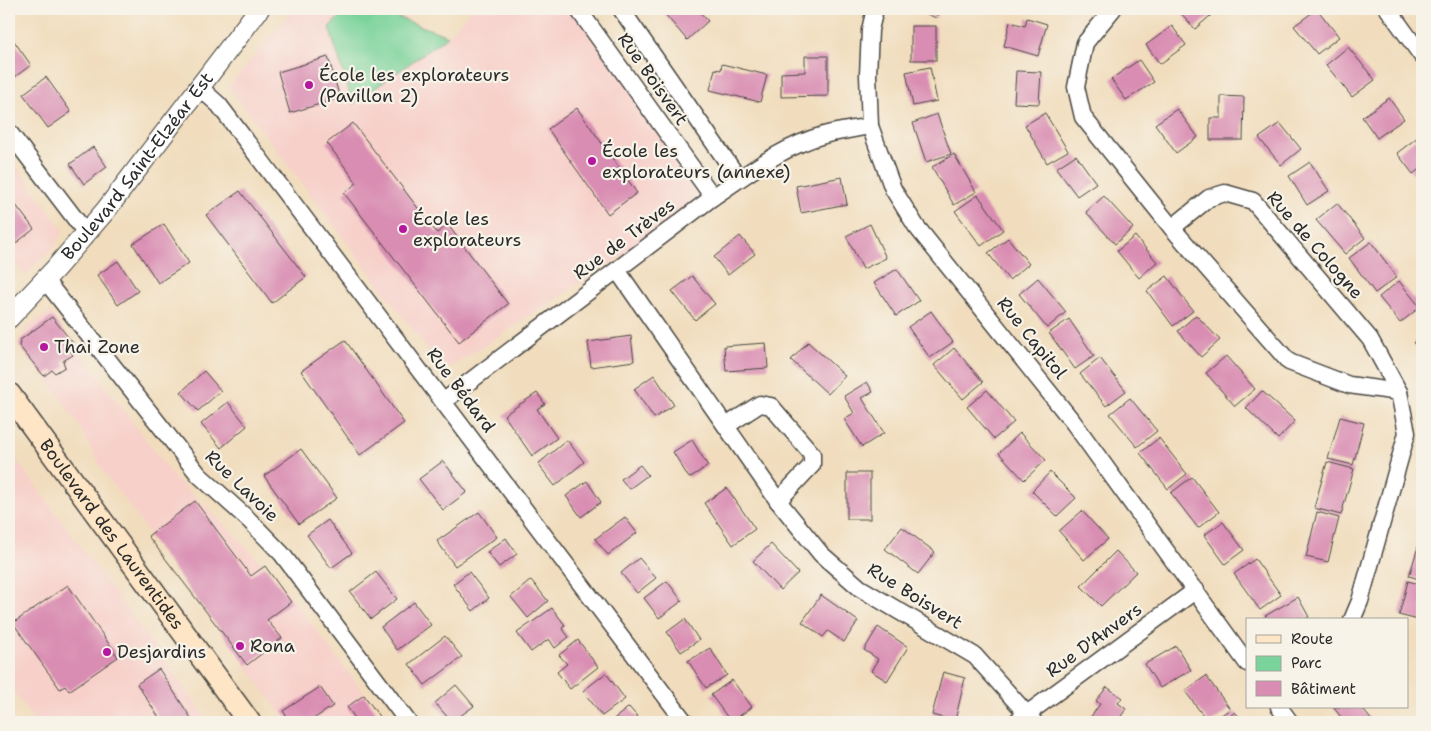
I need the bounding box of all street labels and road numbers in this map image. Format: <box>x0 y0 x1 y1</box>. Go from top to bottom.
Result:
street label: Rue Boisvert <box>612 28 694 130</box>
street label: Boulevard Saint-Elzéar Est <box>56 67 219 265</box>
street label: Rue de Cologne <box>1261 186 1369 304</box>
street label: Rue de Trèves <box>568 193 680 285</box>
street label: Rue Capitol <box>992 292 1073 384</box>
street label: Rue Bédard <box>421 343 501 437</box>
street label: Boulevard des Laurentides <box>34 434 190 635</box>
street label: Rue Lavoie <box>200 445 284 527</box>
street label: Rue Boisvert <box>863 557 967 635</box>
street label: Rue D'Anvers <box>1041 597 1147 683</box>

